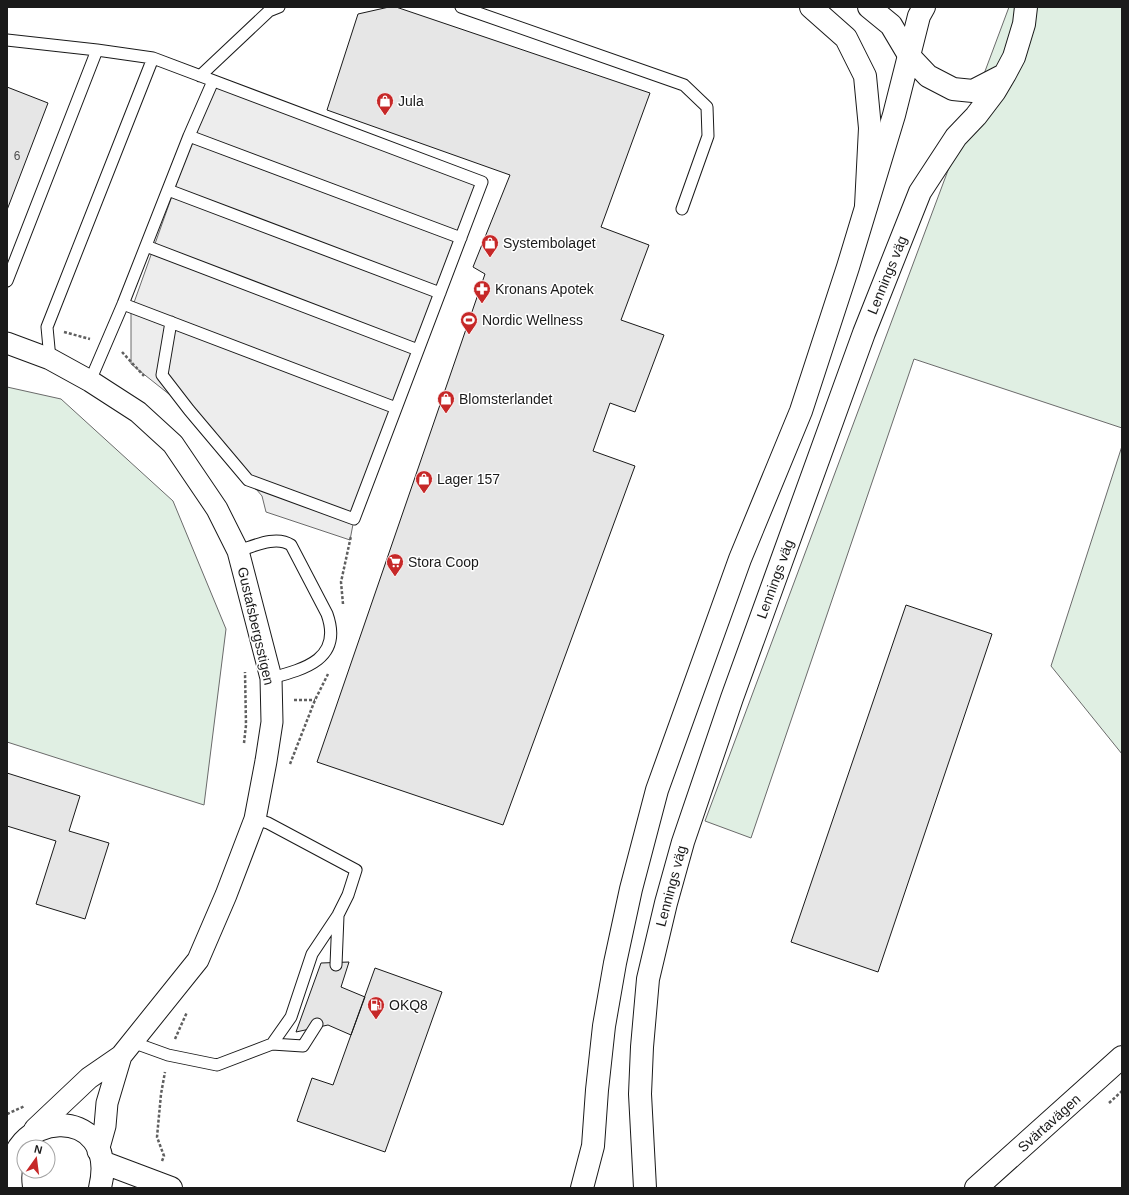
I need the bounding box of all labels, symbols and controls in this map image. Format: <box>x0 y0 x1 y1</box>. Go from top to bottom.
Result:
shop icon: Jula <box>375 91 395 116</box>
place label: Jula <box>398 93 424 109</box>
house number: 6 <box>14 149 21 163</box>
shop icon: Systembolaget <box>480 233 500 258</box>
street label: Lennings väg <box>864 233 910 317</box>
place label: Systembolaget <box>503 235 596 251</box>
pharmacy icon: Kronans Apotek <box>472 279 492 304</box>
place label: Kronans Apotek <box>495 281 595 297</box>
sports icon: Nordic Wellness <box>459 310 479 335</box>
place label: Nordic Wellness <box>482 312 583 328</box>
shop icon: Blomsterlandet <box>436 389 456 414</box>
place label: Blomsterlandet <box>459 391 552 407</box>
shop icon: Lager 157 <box>414 469 434 494</box>
place label: Lager 157 <box>437 471 500 487</box>
street label: Lennings väg <box>753 537 797 621</box>
supermarket icon: Stora Coop <box>385 552 405 577</box>
place label: Stora Coop <box>408 554 479 570</box>
street label: Gustafsbergsstigen <box>235 565 277 687</box>
street label: Lennings väg <box>652 844 690 928</box>
fuel station icon: OKQ8 <box>366 995 386 1020</box>
place label: OKQ8 <box>389 997 428 1013</box>
street label: Svärtavägen <box>1014 1091 1084 1155</box>
north arrow <box>16 1139 56 1179</box>
text: N <box>33 1143 44 1156</box>

